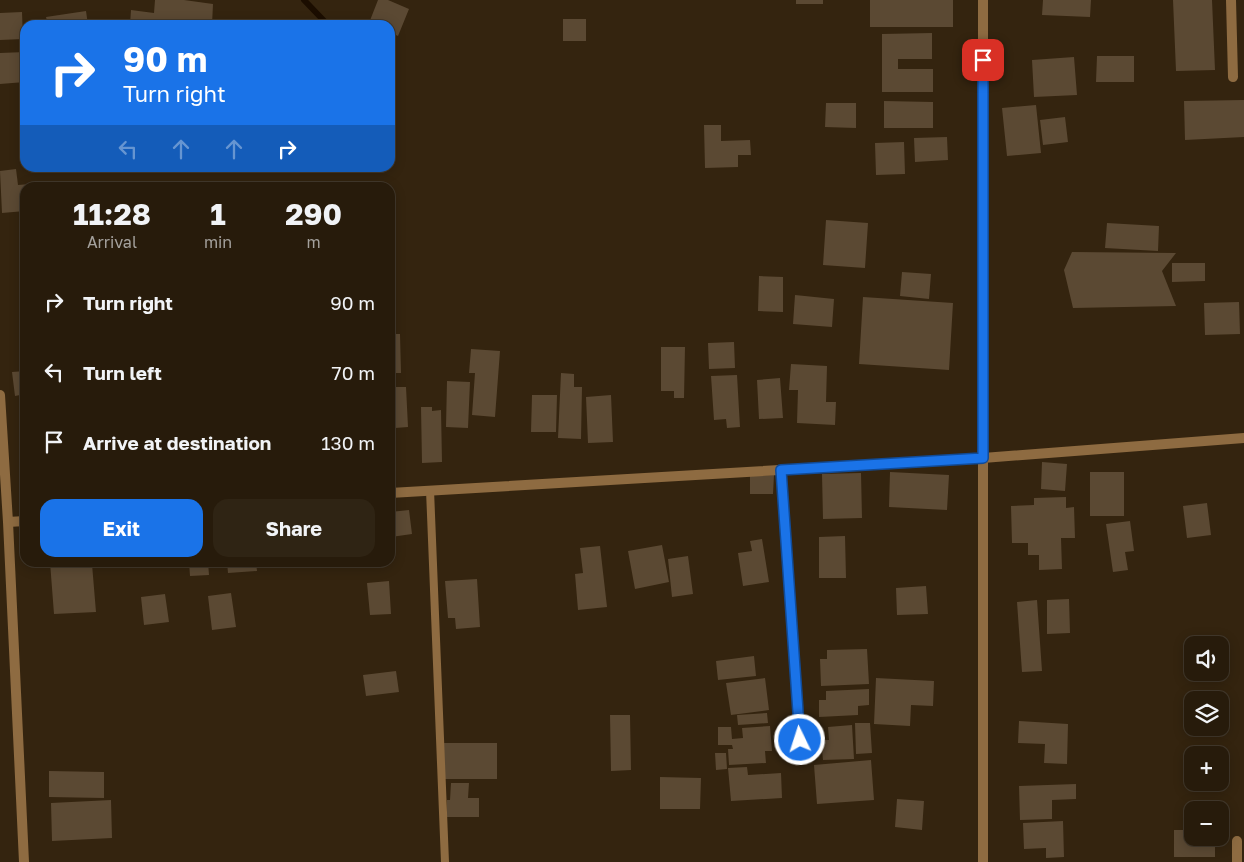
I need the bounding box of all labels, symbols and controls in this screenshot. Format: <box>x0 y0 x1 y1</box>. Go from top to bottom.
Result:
text: 90 m <box>123 38 207 80</box>
pin <box>962 39 1004 81</box>
icon: right <box>40 40 105 105</box>
icon: arrive <box>969 46 997 74</box>
text: Turn right <box>123 80 226 107</box>
icon: left <box>114 135 142 163</box>
icon: ahead <box>167 135 195 163</box>
icon: ahead <box>220 135 248 163</box>
icon: right <box>273 135 301 163</box>
text: 11:28 <box>73 196 151 232</box>
text: 1 <box>210 196 226 232</box>
text: 290 <box>285 196 342 232</box>
text: Arrival <box>87 232 137 252</box>
text: min <box>204 232 232 252</box>
text: m <box>307 232 321 252</box>
icon: right <box>40 288 68 316</box>
text: Turn right <box>83 291 173 314</box>
text: 90 m <box>330 291 375 314</box>
icon: left <box>40 358 68 386</box>
text: Turn left <box>83 361 162 384</box>
text: 70 m <box>332 361 375 384</box>
icon: arrive <box>40 428 68 456</box>
text: Arrive at destination <box>83 431 271 454</box>
text: 130 m <box>321 431 375 454</box>
button: Exit <box>40 499 203 557</box>
button: Share <box>213 499 375 557</box>
map controls <box>1184 636 1229 846</box>
button: sound <box>1184 636 1229 681</box>
button: layers <box>1184 691 1229 736</box>
position arrow <box>773 713 825 765</box>
button: + <box>1184 746 1229 791</box>
button: − <box>1184 801 1229 846</box>

